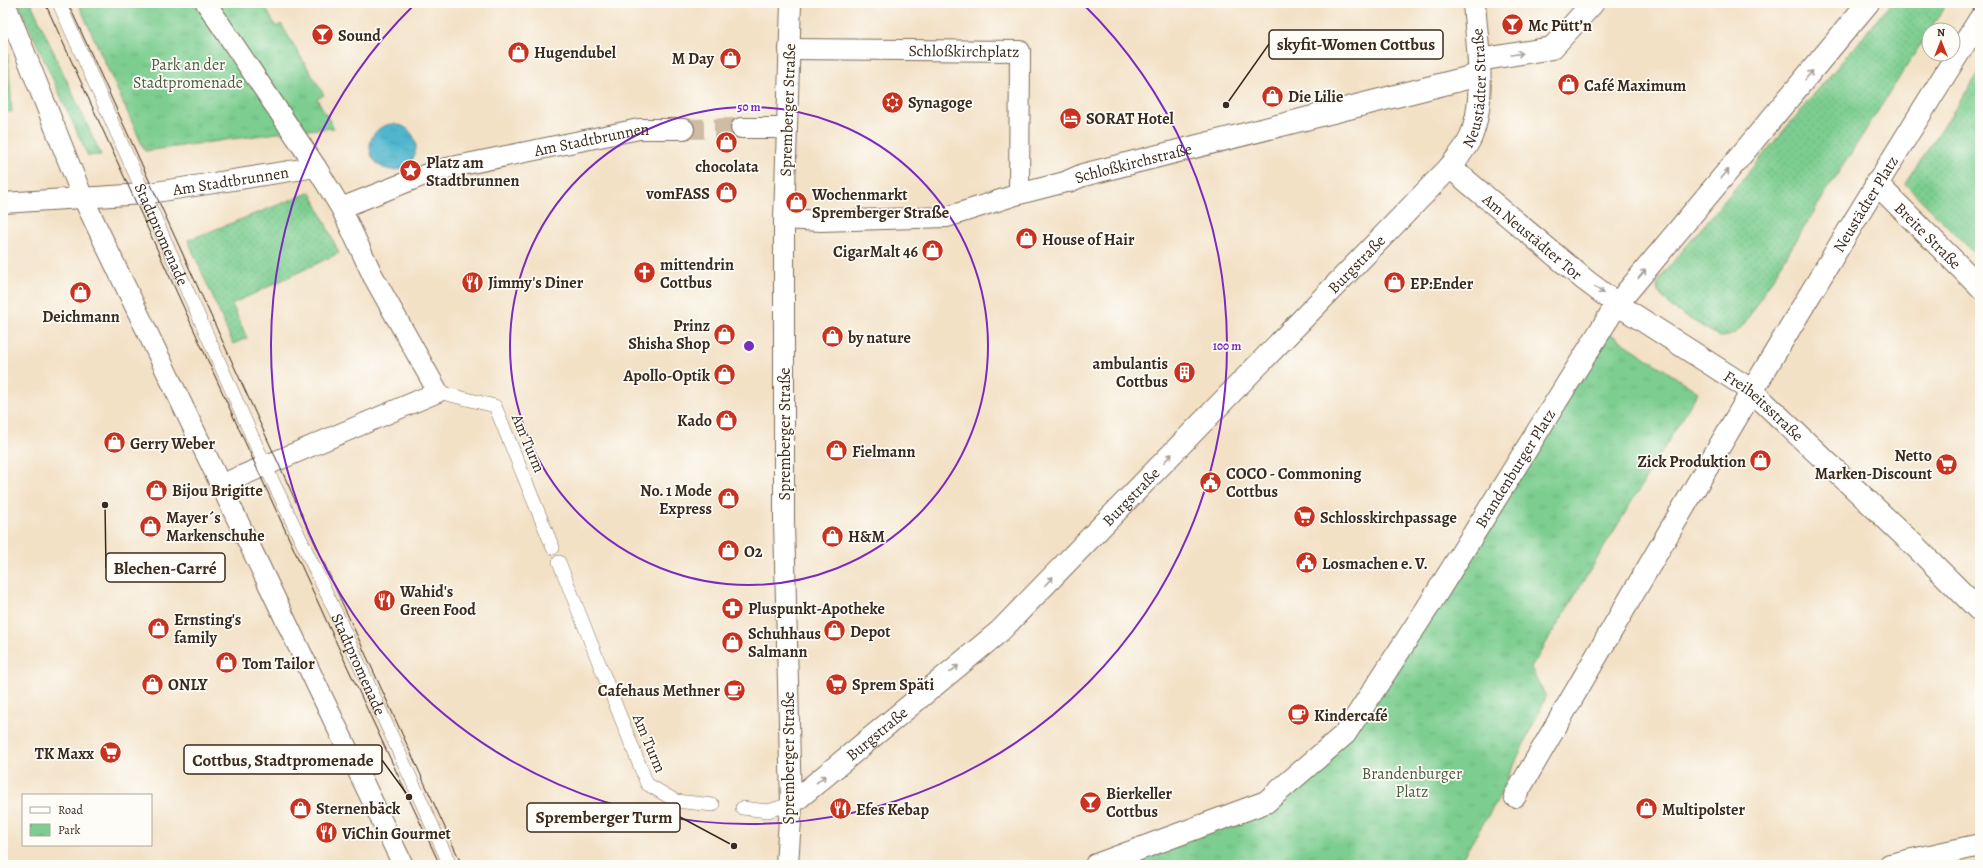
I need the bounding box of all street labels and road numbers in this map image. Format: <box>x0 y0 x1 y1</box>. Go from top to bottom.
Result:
street label: Neustädter Straße <box>1457 27 1492 152</box>
street label: Schloßkirchplatz <box>908 40 1020 63</box>
street label: Spremberger Straße <box>775 43 801 177</box>
street label: Am Stadtbrunnen <box>531 119 649 162</box>
street label: Schloßkirchstraße <box>1071 138 1195 189</box>
street label: Neustädter Platz <box>1828 152 1904 257</box>
street label: Am Stadtbrunnen <box>170 161 291 201</box>
street label: Stadtpromenade <box>129 180 194 289</box>
street label: Am Neustädter Tor <box>1477 188 1587 285</box>
street label: Breite Straße <box>1889 198 1966 274</box>
street label: Burgstraße <box>1323 230 1391 299</box>
street label: Freiheitsstraße <box>1719 365 1808 447</box>
street label: Spremberger Straße <box>774 367 796 501</box>
street label: Brandenburger Platz <box>1470 405 1561 532</box>
street label: Am Turm <box>505 410 550 476</box>
street label: Burgstraße <box>1098 463 1165 531</box>
street label: Stadtpromenade <box>325 610 391 719</box>
street label: Spremberger Straße <box>778 691 800 825</box>
street label: Burgstraße <box>841 702 913 766</box>
street label: Am Turm <box>626 710 671 776</box>

